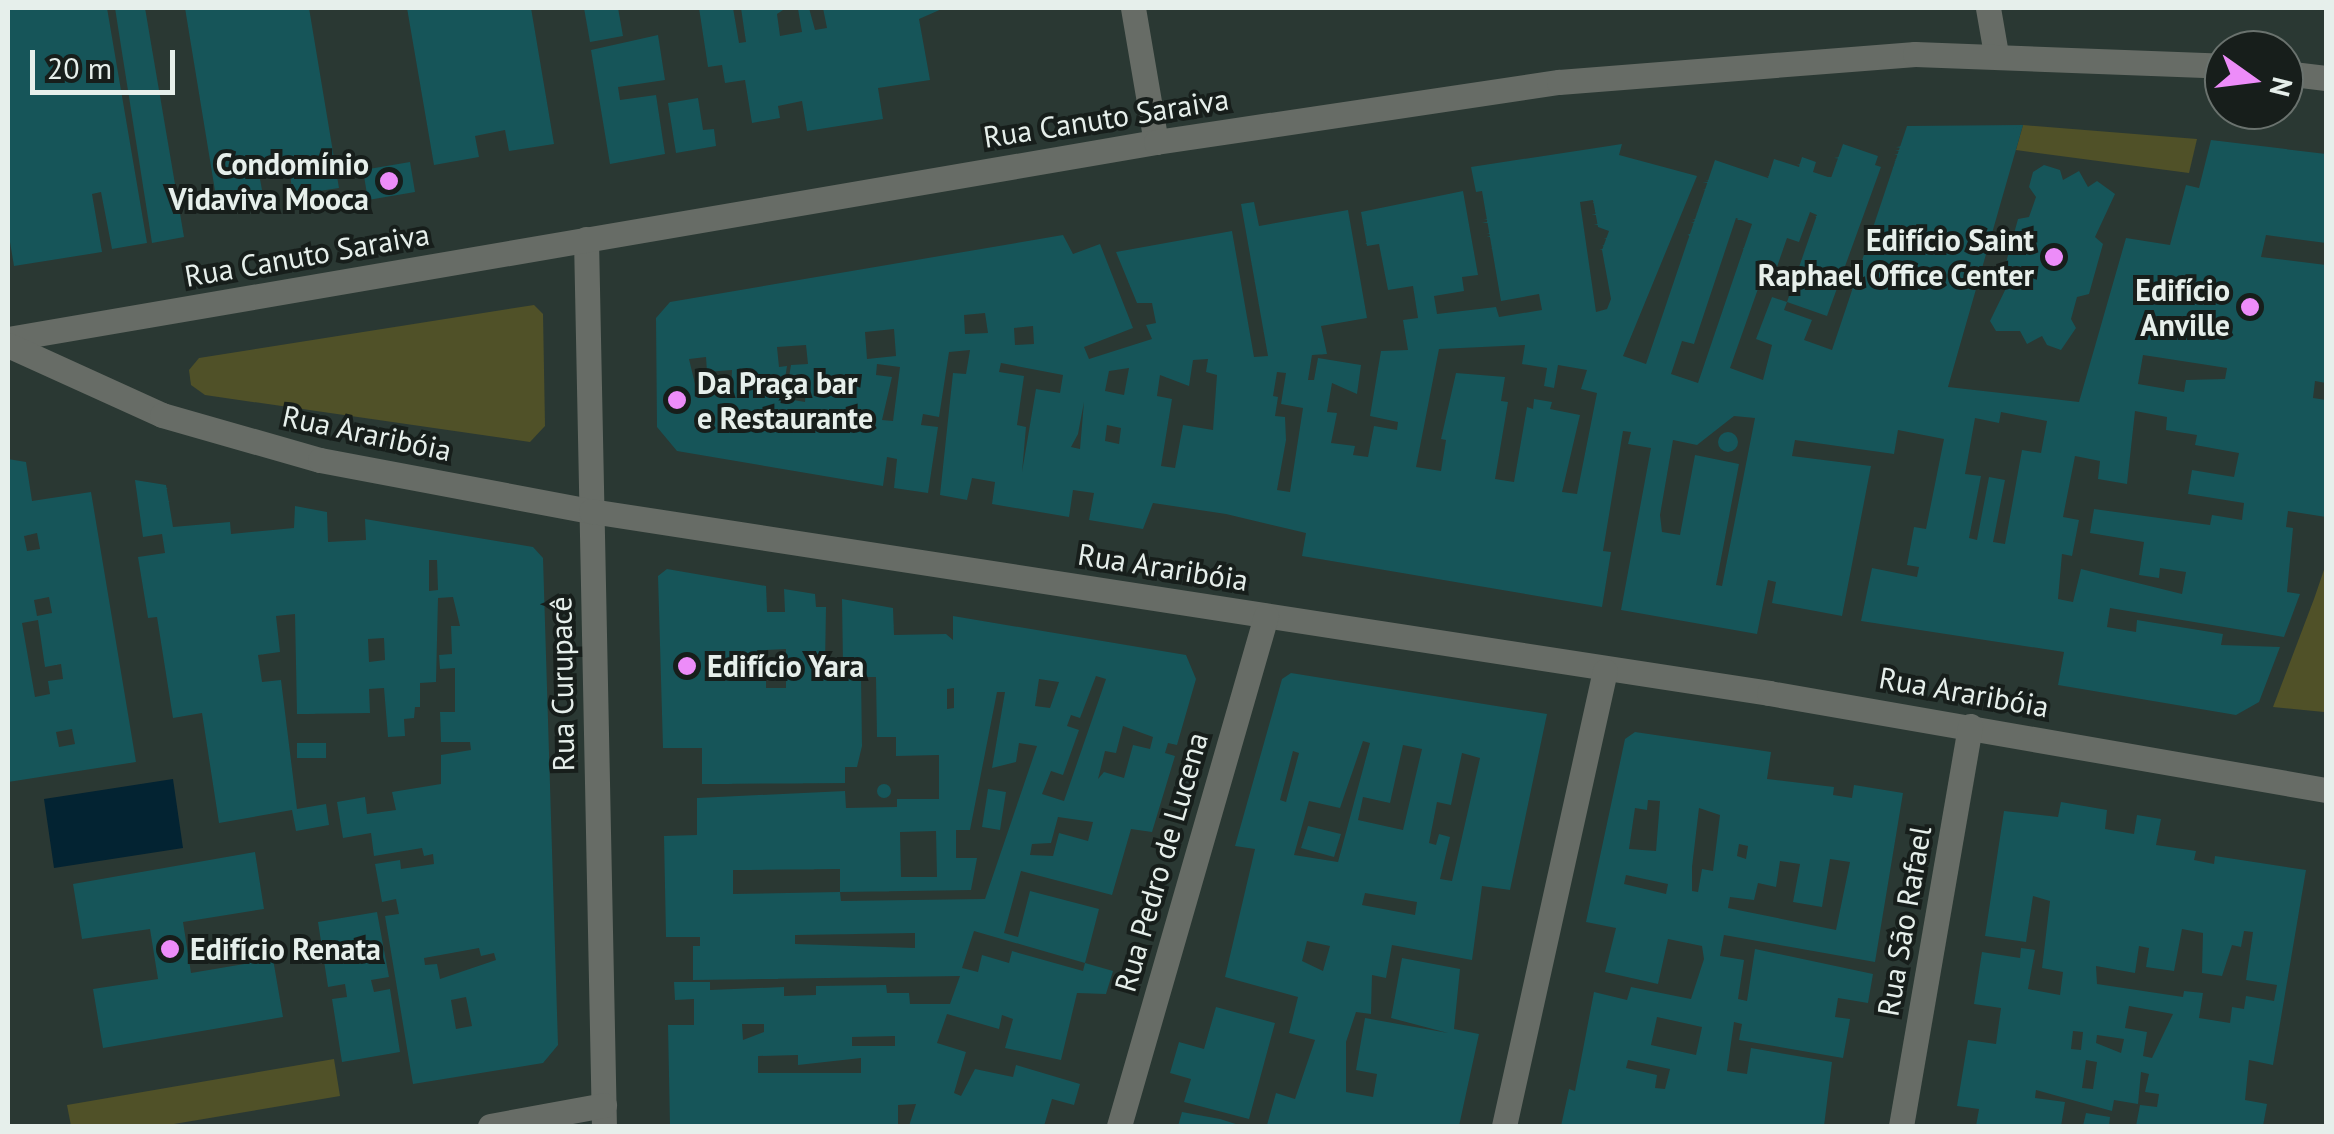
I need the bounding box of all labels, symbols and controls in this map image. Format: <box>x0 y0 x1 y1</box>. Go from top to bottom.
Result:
scale bar <box>35 30 180 92</box>
north arrow <box>2204 30 2304 130</box>
text: 20 m <box>47 48 112 87</box>
text: N <box>2261 73 2302 100</box>
street label: Rua Canuto Saraiva <box>981 81 1231 155</box>
place label: Condomínio Vidaviva Mooca <box>169 146 369 216</box>
marker: Condomínio Vidaviva Mooca <box>378 170 400 192</box>
street label: Rua Canuto Saraiva <box>182 216 432 294</box>
place label: Edifício Saint Raphael Office Center <box>1757 222 2034 292</box>
marker: Edifício Saint Raphael Office Center <box>2043 246 2065 268</box>
place label: Edifício Anville <box>2135 272 2230 342</box>
marker: Edifício Anville <box>2239 296 2261 318</box>
place label: Da Praça bar e Restaurante <box>697 365 873 436</box>
marker: Da Praça bar e Restaurante <box>666 389 688 411</box>
street label: Rua Araribóia <box>279 397 455 469</box>
street label: Rua Araribóia <box>1075 536 1251 598</box>
street label: Rua Curupacê <box>542 596 582 772</box>
place label: Edifício Yara <box>707 648 865 684</box>
marker: Edifício Yara <box>676 655 698 677</box>
street label: Rua Araribóia <box>1876 659 2052 725</box>
street label: Rua Pedro de Lucena <box>1107 728 1215 996</box>
street label: Rua São Rafael <box>1870 823 1938 1019</box>
place label: Edifício Renata <box>190 931 381 967</box>
marker: Edifício Renata <box>159 938 181 960</box>

